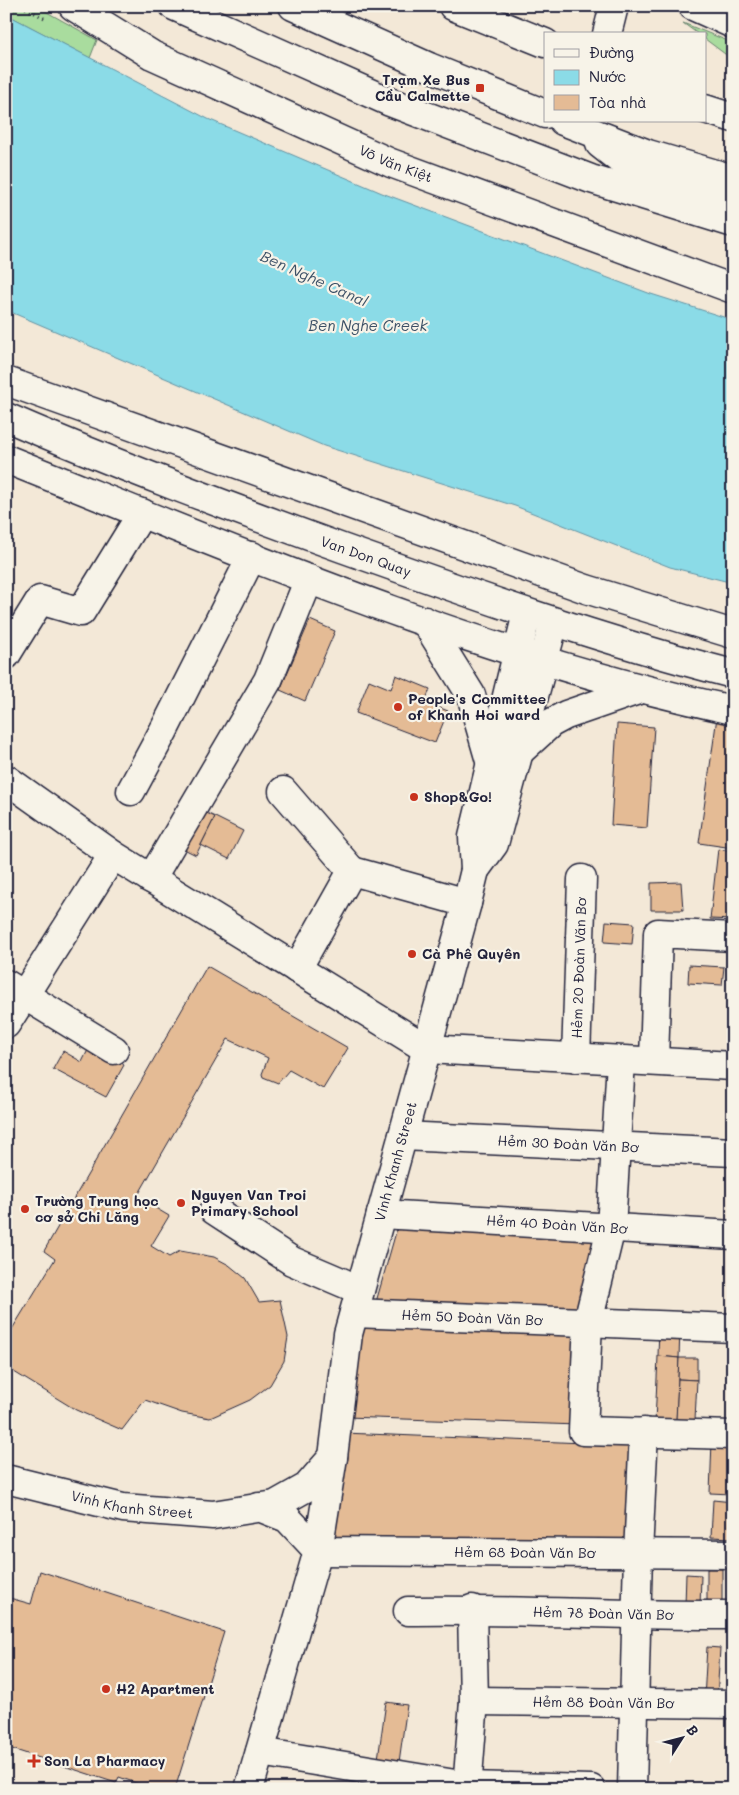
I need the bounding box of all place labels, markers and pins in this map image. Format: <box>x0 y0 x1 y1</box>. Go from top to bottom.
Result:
place label: Trạm Xe Bus Cầu Calmette <box>375 70 470 105</box>
marker: Trạm Xe Bus Cầu Calmette <box>474 82 486 94</box>
place label: People's Committee of Khanh Hoi ward <box>408 689 546 724</box>
marker: People's Committee of Khanh Hoi ward <box>392 701 404 713</box>
place label: Shop&Go! <box>424 787 492 806</box>
marker: Shop&Go! <box>408 791 420 803</box>
place label: Cà Phê Quyên <box>422 944 520 963</box>
marker: Cà Phê Quyên <box>406 948 418 960</box>
place label: Nguyen Van Troi Primary School <box>191 1185 307 1220</box>
place label: Trường Trung học cơ sở Chi Lăng <box>35 1191 159 1226</box>
marker: Nguyen Van Troi Primary School <box>175 1197 187 1209</box>
marker: Trường Trung học cơ sở Chi Lăng <box>19 1203 31 1215</box>
place label: H2 Apartment <box>116 1679 215 1698</box>
marker: H2 Apartment <box>100 1683 112 1695</box>
place label: Son La Pharmacy <box>44 1751 166 1770</box>
marker: Son La Pharmacy <box>28 1755 40 1767</box>

